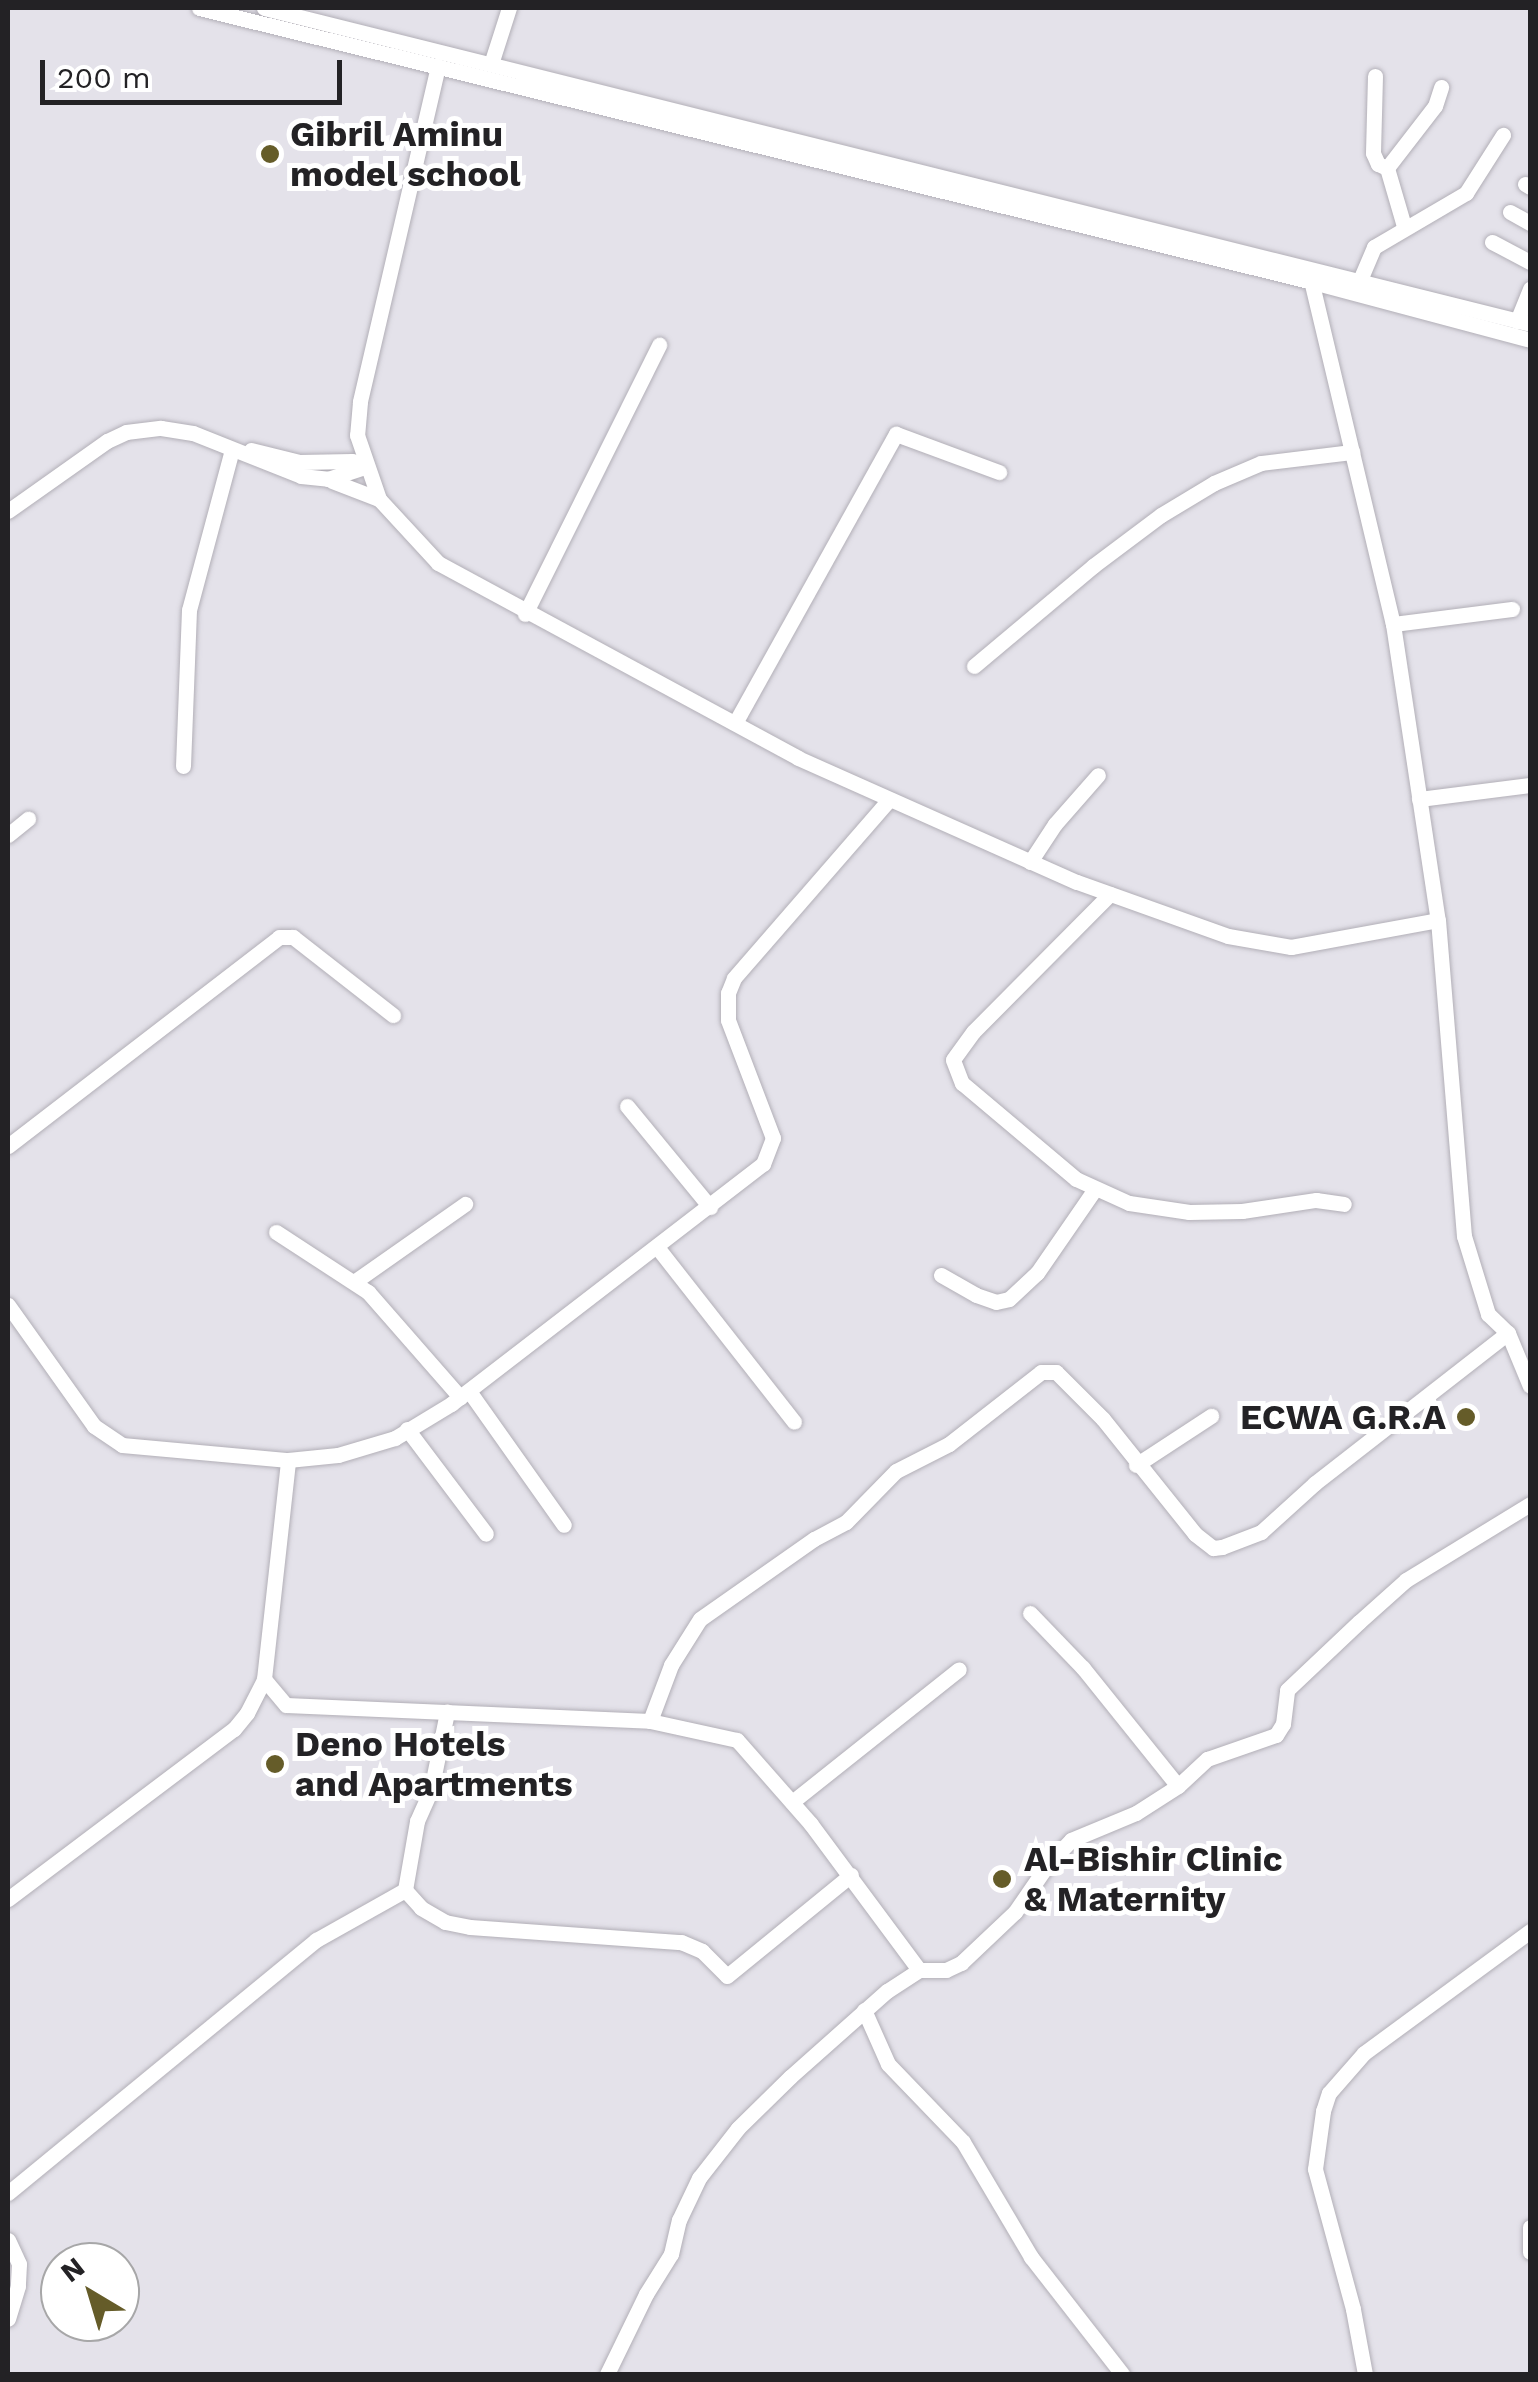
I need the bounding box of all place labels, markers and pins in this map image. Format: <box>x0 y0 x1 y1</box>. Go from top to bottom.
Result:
place label: Gibril Aminu model school <box>290 113 521 195</box>
marker: Gibril Aminu model school <box>259 143 281 165</box>
place label: ECWA G.R.A <box>1239 1396 1446 1438</box>
marker: ECWA G.R.A <box>1455 1406 1477 1428</box>
place label: Deno Hotels and Apartments <box>295 1723 573 1805</box>
marker: Deno Hotels and Apartments <box>264 1753 286 1775</box>
place label: Al-Bishir Clinic & Maternity <box>1024 1838 1283 1920</box>
marker: Al-Bishir Clinic & Maternity <box>989 1866 1015 1892</box>

